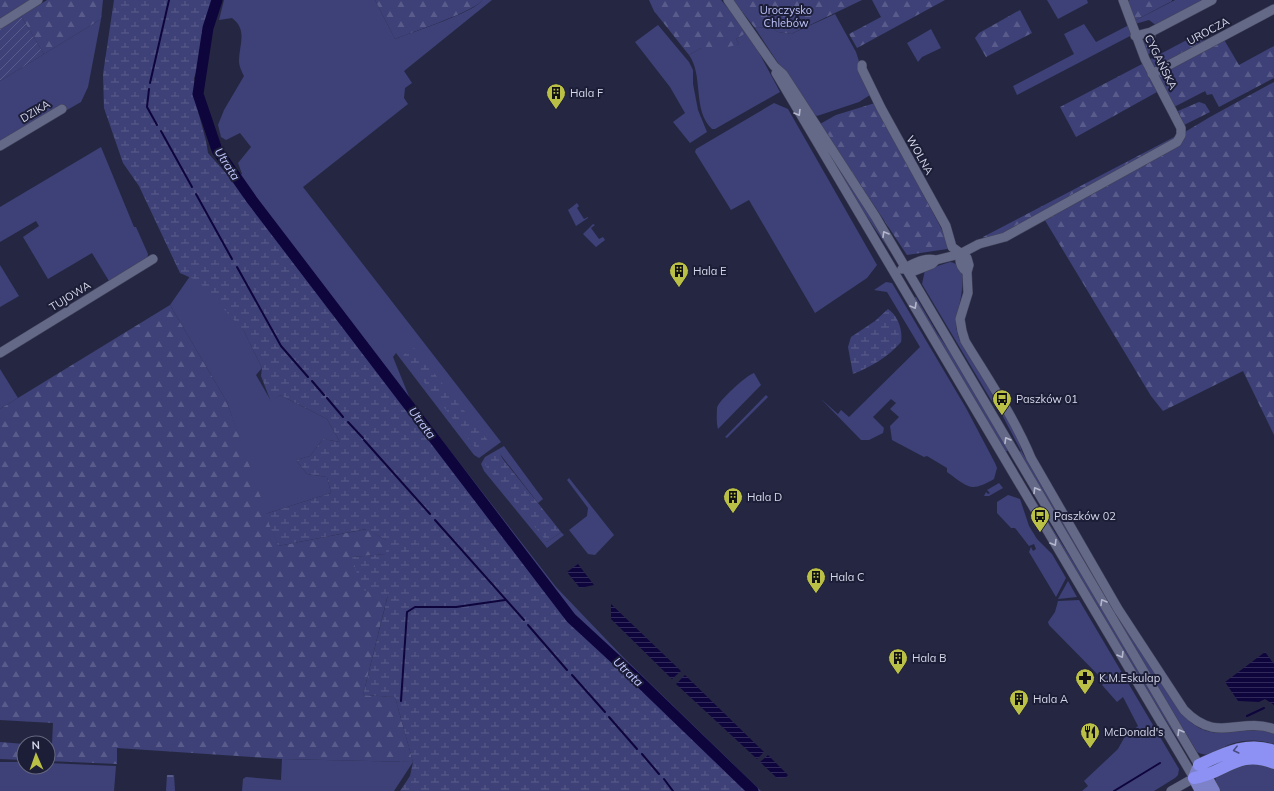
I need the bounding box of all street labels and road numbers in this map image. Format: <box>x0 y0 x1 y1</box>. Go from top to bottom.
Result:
street label: UROCZA <box>1184 14 1232 48</box>
street label: CYGAŃSKA <box>1142 32 1180 92</box>
street label: DZIKA <box>18 97 52 125</box>
street label: WOLNA <box>903 133 937 177</box>
street label: TUJOWA <box>47 278 93 314</box>

